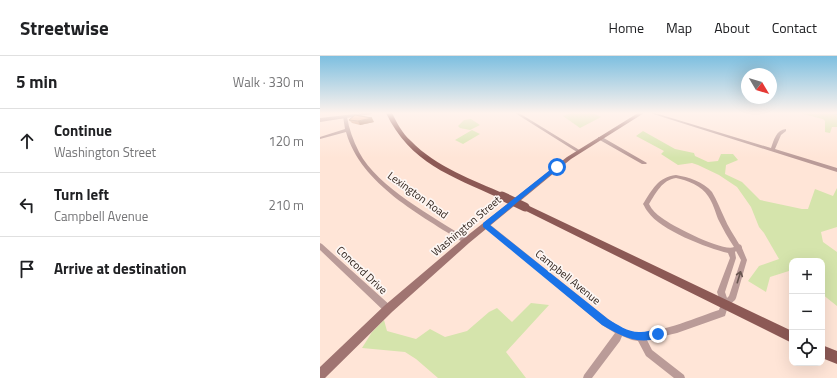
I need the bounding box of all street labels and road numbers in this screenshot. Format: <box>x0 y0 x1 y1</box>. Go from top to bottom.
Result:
street label: Lexington Road <box>384 168 452 223</box>
street label: Washington Street <box>428 192 504 260</box>
street label: Concord Drive <box>333 242 391 298</box>
street label: Campbell Avenue <box>532 246 604 309</box>

